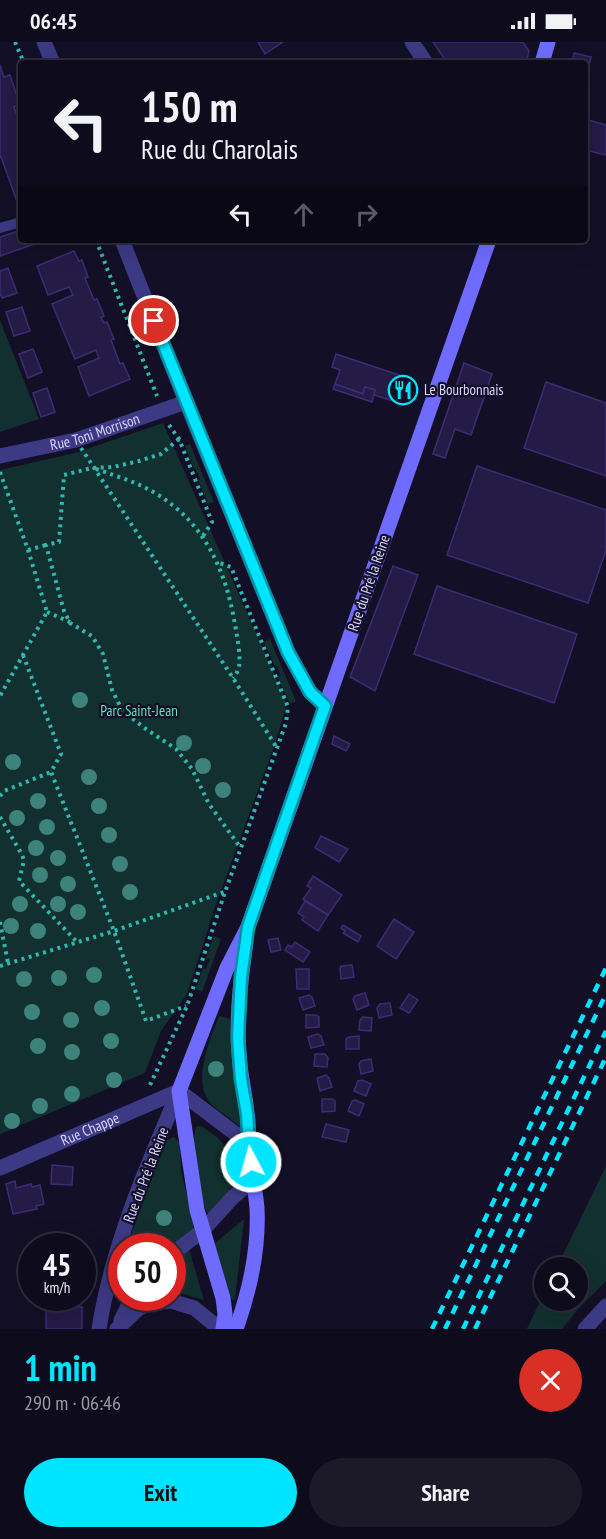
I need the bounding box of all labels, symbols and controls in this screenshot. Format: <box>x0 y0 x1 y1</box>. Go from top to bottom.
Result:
text: 06:45 <box>30 7 78 35</box>
text: 150 m <box>141 79 238 134</box>
icon: left <box>42 84 120 162</box>
text: Rue du Charolais <box>141 132 298 166</box>
icon: left <box>224 198 257 231</box>
icon: ahead <box>287 198 320 231</box>
icon: right <box>350 198 383 231</box>
pin <box>128 295 179 346</box>
icon: arrive <box>137 304 170 337</box>
restaurant icon: Le Bourbonnais <box>387 374 419 406</box>
place label: Le Bourbonnais <box>424 380 504 399</box>
street label: Rue Toni Morrison <box>48 409 142 454</box>
street label: Rue du Pré la Reine <box>343 532 394 634</box>
park label: Parc Saint-Jean <box>100 701 178 720</box>
street label: Rue Chappe <box>58 1108 122 1150</box>
street label: Rue du Pré la Reine <box>119 1124 172 1225</box>
position arrow <box>219 1130 283 1194</box>
speed limit sign: 50 <box>108 1233 186 1311</box>
text: 45 <box>43 1245 71 1284</box>
map controls <box>534 1257 588 1311</box>
button: search <box>534 1257 588 1311</box>
text: km/h <box>44 1278 70 1297</box>
text: 1 min <box>24 1344 97 1391</box>
button: close <box>519 1349 582 1412</box>
text: 290 m · 06:46 <box>24 1390 121 1416</box>
button: Exit <box>24 1458 297 1527</box>
button: Share <box>309 1458 582 1527</box>

